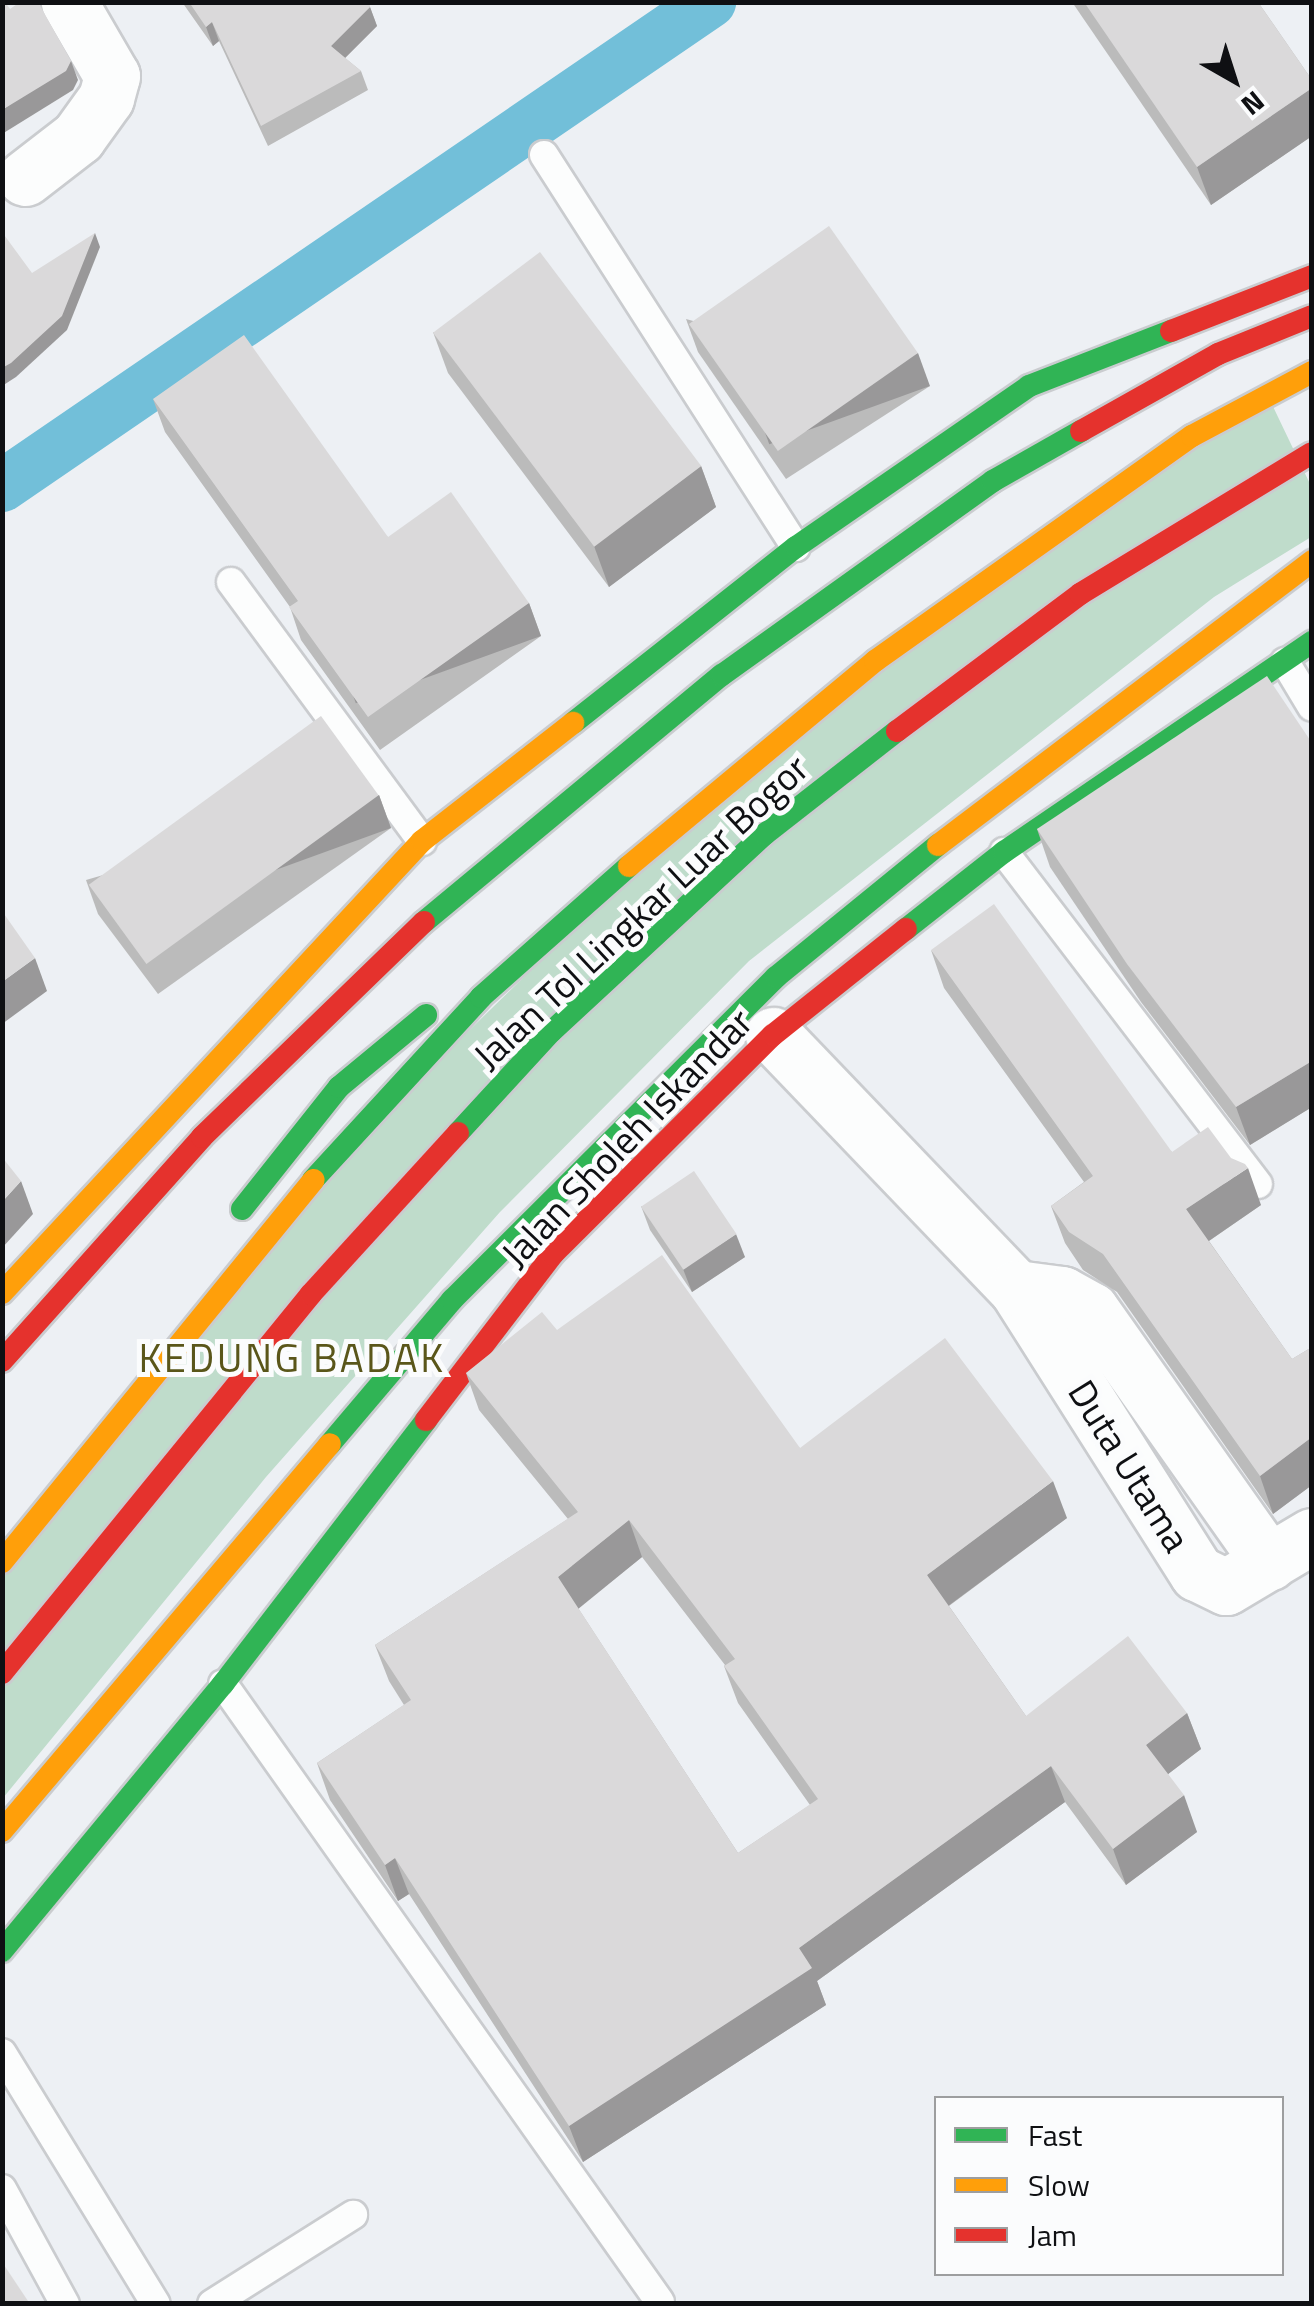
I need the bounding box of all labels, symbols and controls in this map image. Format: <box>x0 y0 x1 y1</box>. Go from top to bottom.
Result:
north arrow <box>1184 30 1284 130</box>
text: N <box>1232 81 1274 127</box>
street label: Jalan Tol Lingkar Luar Bogor <box>464 745 818 1079</box>
street label: Jalan Sholeh Iskandar <box>492 999 762 1277</box>
district label: KEDUNG BADAK <box>139 1334 445 1382</box>
street label: Duta Utama <box>1059 1372 1199 1560</box>
legend <box>934 2096 1284 2276</box>
text: Fast <box>1028 2112 1082 2158</box>
text: Slow <box>1028 2162 1090 2208</box>
text: Jam <box>1028 2212 1077 2258</box>

